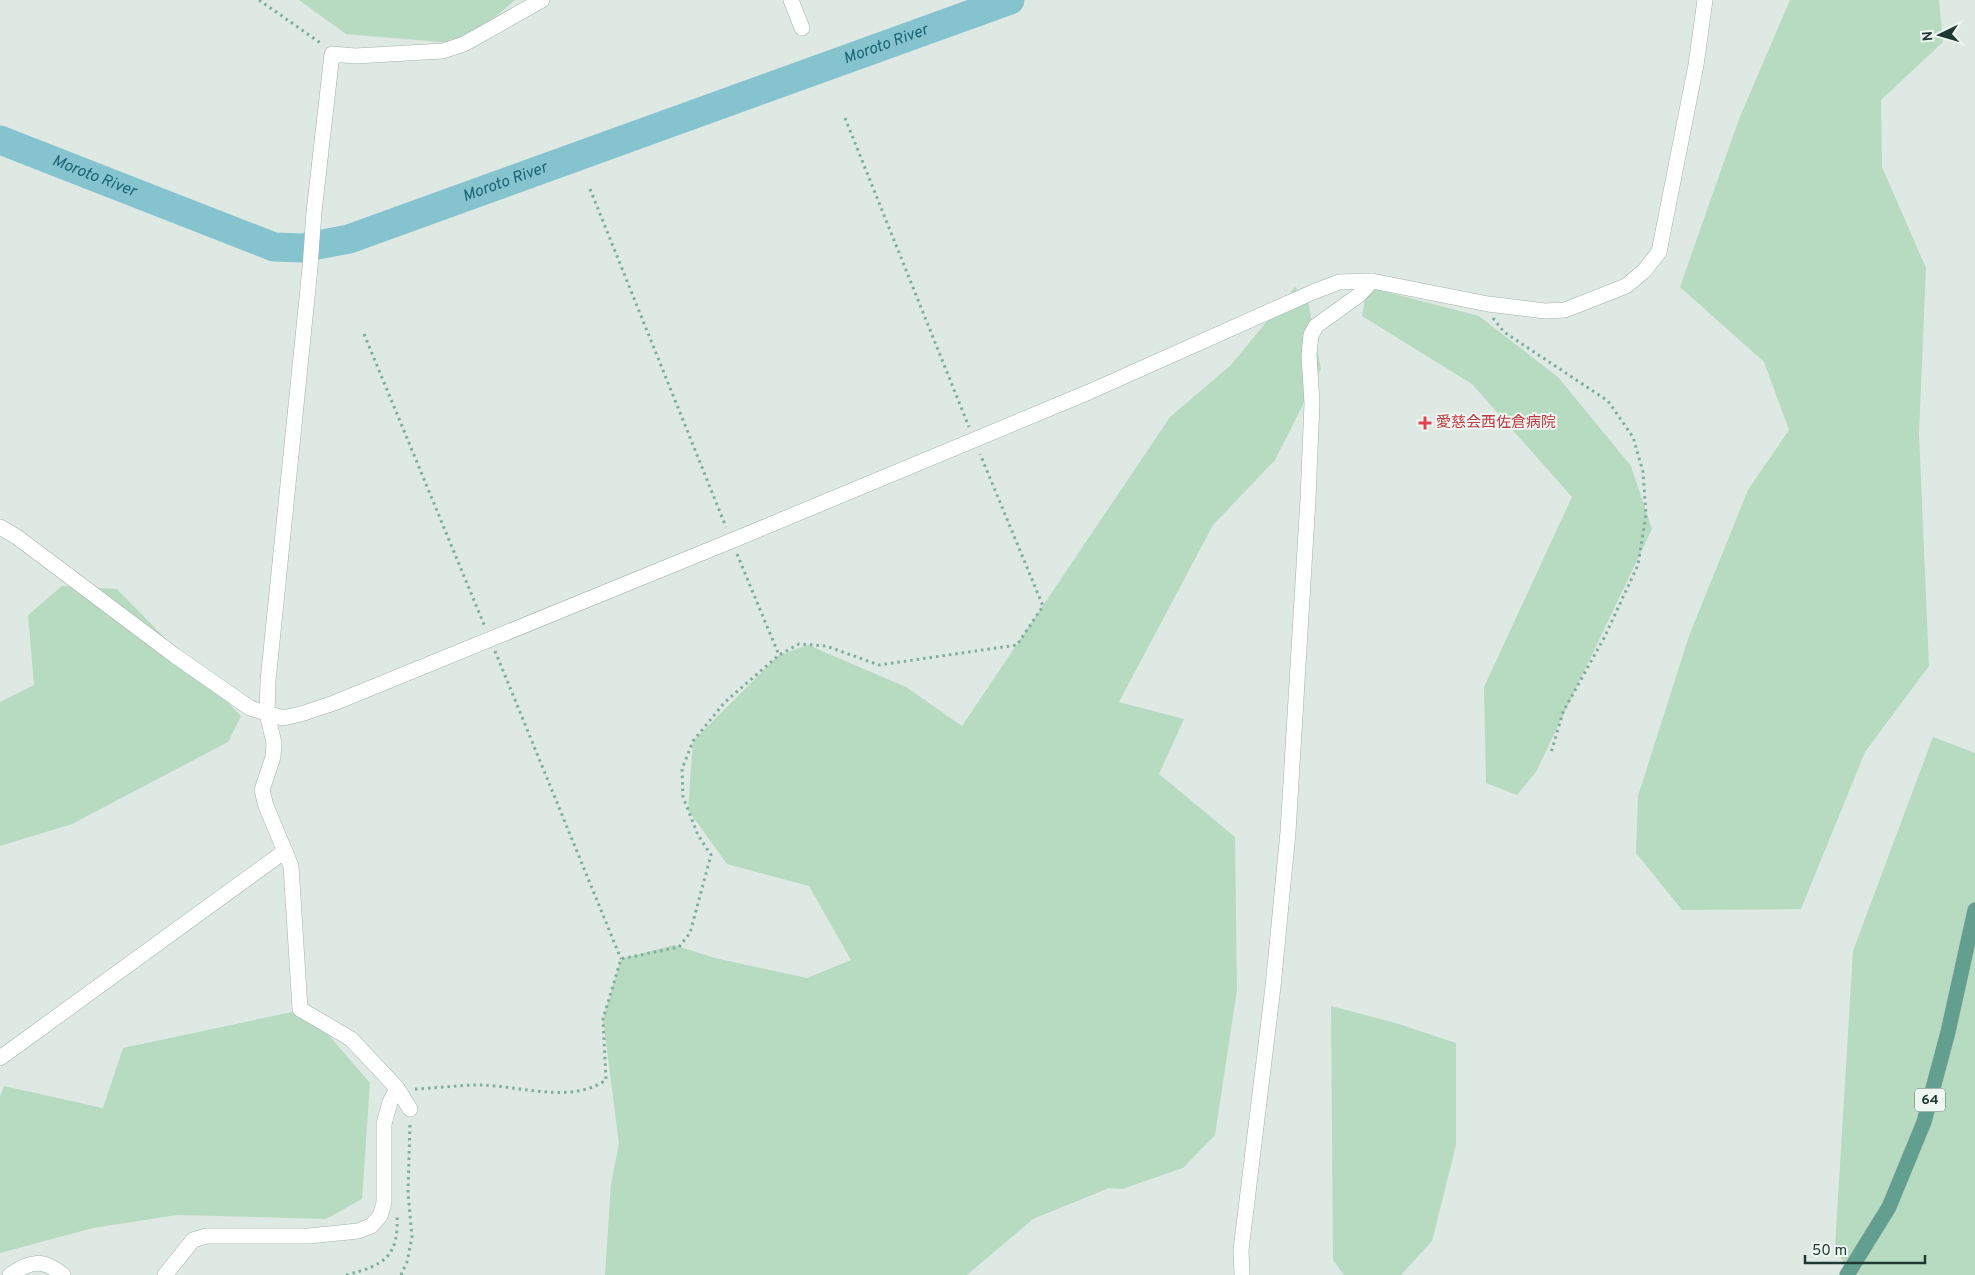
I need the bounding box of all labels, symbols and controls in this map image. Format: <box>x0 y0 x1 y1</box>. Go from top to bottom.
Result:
north arrow <box>1915 10 1965 60</box>
water label: Moroto River <box>841 20 933 69</box>
text: N <box>1920 30 1937 42</box>
water label: Moroto River <box>49 151 141 203</box>
water label: Moroto River <box>460 157 552 207</box>
place label: 愛慈会西佐倉病院 <box>1436 414 1556 433</box>
marker: 愛慈会西佐倉病院 <box>1418 416 1432 430</box>
road number: 64 <box>1915 1088 1945 1112</box>
scale bar <box>1805 1232 1925 1264</box>
text: 50 m <box>1812 1242 1847 1261</box>

